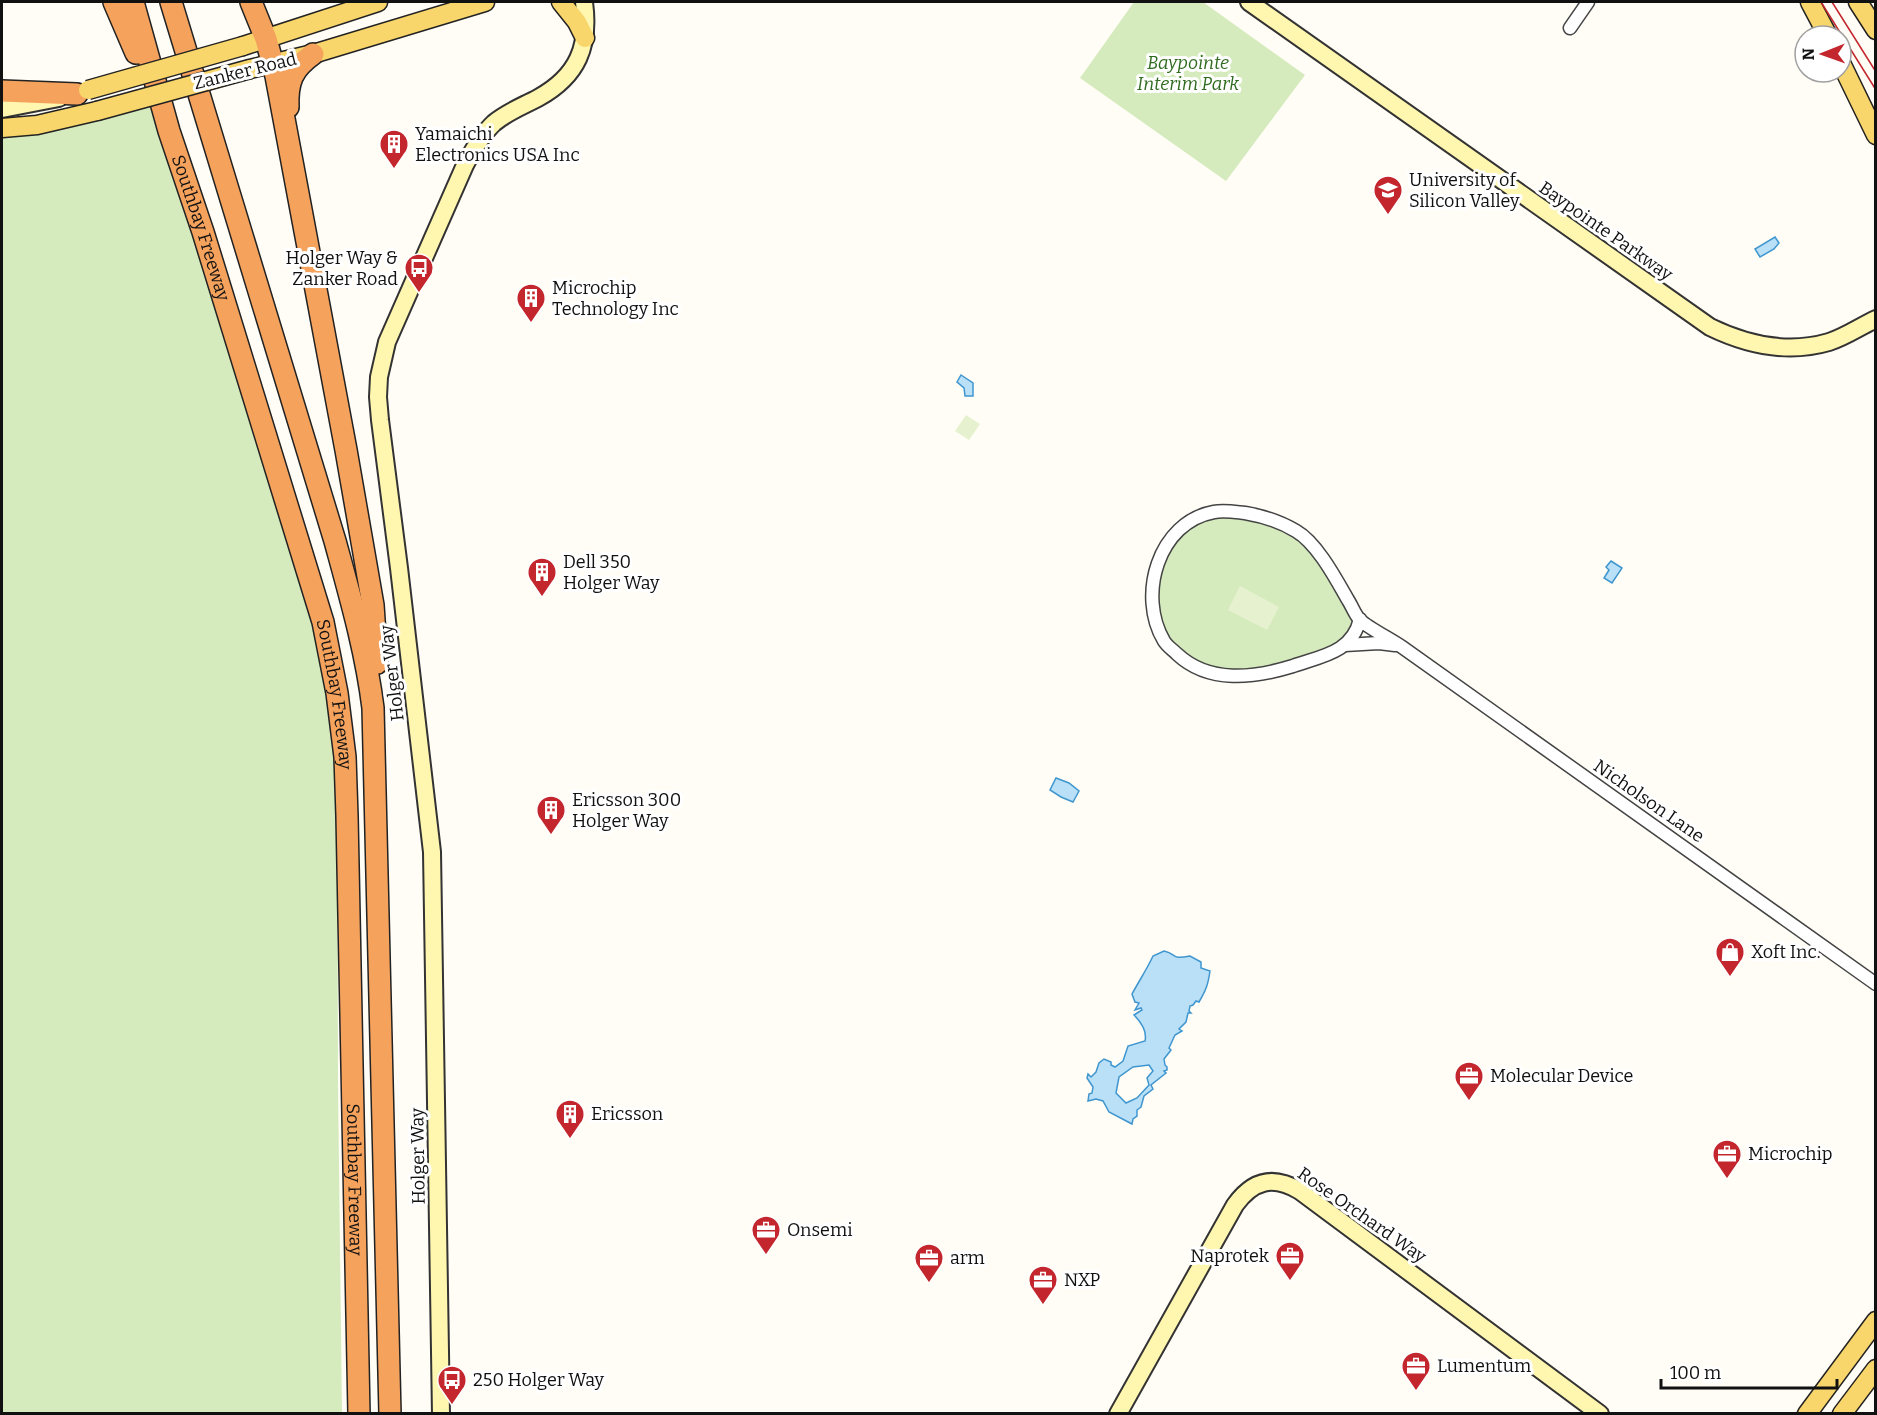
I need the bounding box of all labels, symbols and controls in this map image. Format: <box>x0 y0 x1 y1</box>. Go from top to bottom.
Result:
north arrow <box>1793 24 1853 84</box>
street label: Zanker Road <box>191 47 299 94</box>
text: N <box>1799 48 1818 61</box>
park label: Baypointe Interim Park <box>1137 52 1239 95</box>
place label: Yamaichi Electronics USA Inc <box>415 123 580 166</box>
building icon: Yamaichi Electronics USA Inc <box>378 128 410 170</box>
street label: Southbay Freeway <box>167 152 235 304</box>
place label: University of Silicon Valley <box>1409 169 1520 212</box>
school or university icon: University of Silicon Valley <box>1372 174 1404 216</box>
street label: Baypointe Parkway <box>1535 177 1677 286</box>
place label: Holger Way & Zanker Road <box>285 247 398 290</box>
bus stop icon: Holger Way & Zanker Road <box>403 252 435 294</box>
place label: Microchip Technology Inc <box>552 277 679 320</box>
building icon: Microchip Technology Inc <box>515 282 547 324</box>
place label: Dell 350 Holger Way <box>563 551 660 594</box>
building icon: Dell 350 Holger Way <box>526 556 558 598</box>
street label: Southbay Freeway <box>312 617 356 771</box>
street label: Holger Way <box>375 623 409 722</box>
street label: Nicholson Lane <box>1589 755 1709 847</box>
place label: Ericsson 300 Holger Way <box>572 789 681 832</box>
building icon: Ericsson 300 Holger Way <box>535 794 567 836</box>
shop icon: Xoft Inc. <box>1714 936 1746 978</box>
place label: Xoft Inc. <box>1751 941 1820 963</box>
office icon: Molecular Device <box>1453 1060 1485 1102</box>
place label: Molecular Device <box>1490 1065 1633 1087</box>
building icon: Ericsson <box>554 1098 586 1140</box>
street label: Southbay Freeway <box>342 1103 367 1256</box>
place label: Ericsson <box>591 1103 664 1125</box>
street label: Holger Way <box>406 1107 430 1204</box>
office icon: Microchip <box>1711 1138 1743 1180</box>
place label: Microchip <box>1748 1143 1832 1165</box>
street label: Rose Orchard Way <box>1293 1162 1431 1268</box>
office icon: Onsemi <box>750 1214 782 1256</box>
place label: Onsemi <box>787 1219 853 1241</box>
office icon: Naprotek <box>1274 1240 1306 1282</box>
office icon: arm <box>913 1242 945 1284</box>
place label: Naprotek <box>1190 1245 1270 1267</box>
place label: arm <box>950 1247 985 1269</box>
office icon: NXP <box>1027 1264 1059 1306</box>
place label: NXP <box>1064 1269 1101 1291</box>
office icon: Lumentum <box>1400 1350 1432 1392</box>
scale bar <box>1661 1352 1836 1390</box>
place label: Lumentum <box>1437 1355 1531 1377</box>
text: 100 m <box>1670 1362 1721 1384</box>
bus stop icon: 250 Holger Way <box>436 1364 468 1406</box>
place label: 250 Holger Way <box>473 1369 605 1391</box>

